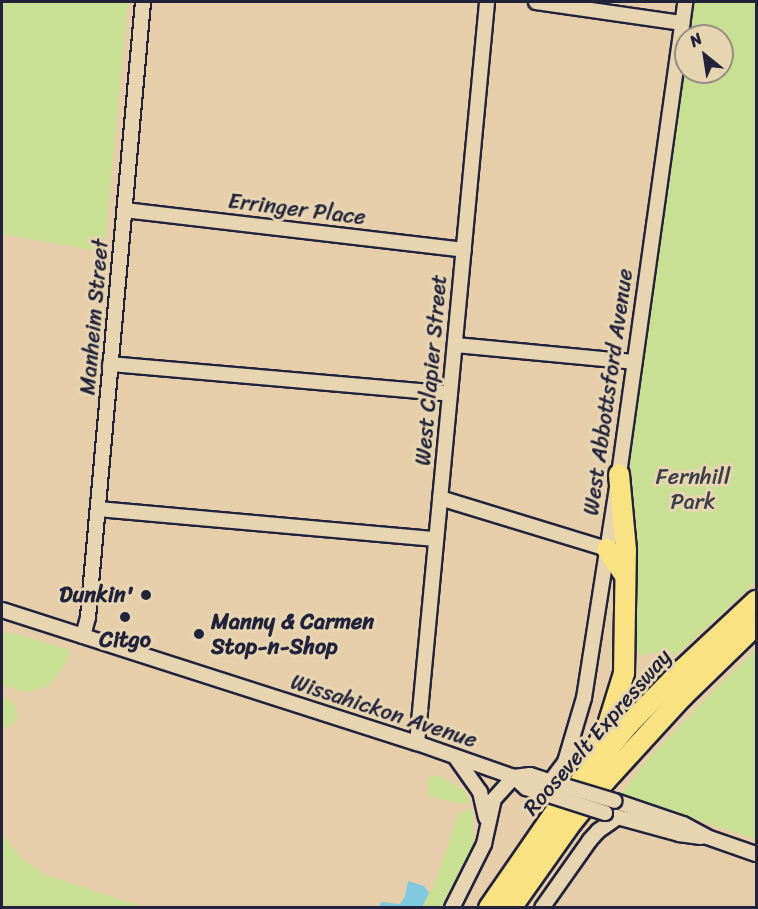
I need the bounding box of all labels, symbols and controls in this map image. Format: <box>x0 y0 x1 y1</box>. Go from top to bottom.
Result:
north arrow <box>674 24 734 84</box>
text: N <box>684 24 708 55</box>
street label: Erringer Place <box>227 187 367 231</box>
street label: Manheim Street <box>74 238 114 396</box>
street label: West Abbottsford Avenue <box>578 267 638 517</box>
street label: West Clapier Street <box>409 273 453 467</box>
park label: Fernhill Park <box>656 463 730 514</box>
place label: Dunkin' <box>59 582 134 608</box>
marker: Dunkin' <box>139 588 153 602</box>
place label: Manny & Carmen Stop-n-Shop <box>211 608 374 660</box>
marker: Citgo <box>118 610 132 624</box>
place label: Citgo <box>99 627 151 653</box>
marker: Manny & Carmen Stop-n-Shop <box>192 627 206 641</box>
street label: Roosevelt Expressway <box>517 643 677 821</box>
street label: Wissahickon Avenue <box>288 669 480 753</box>

